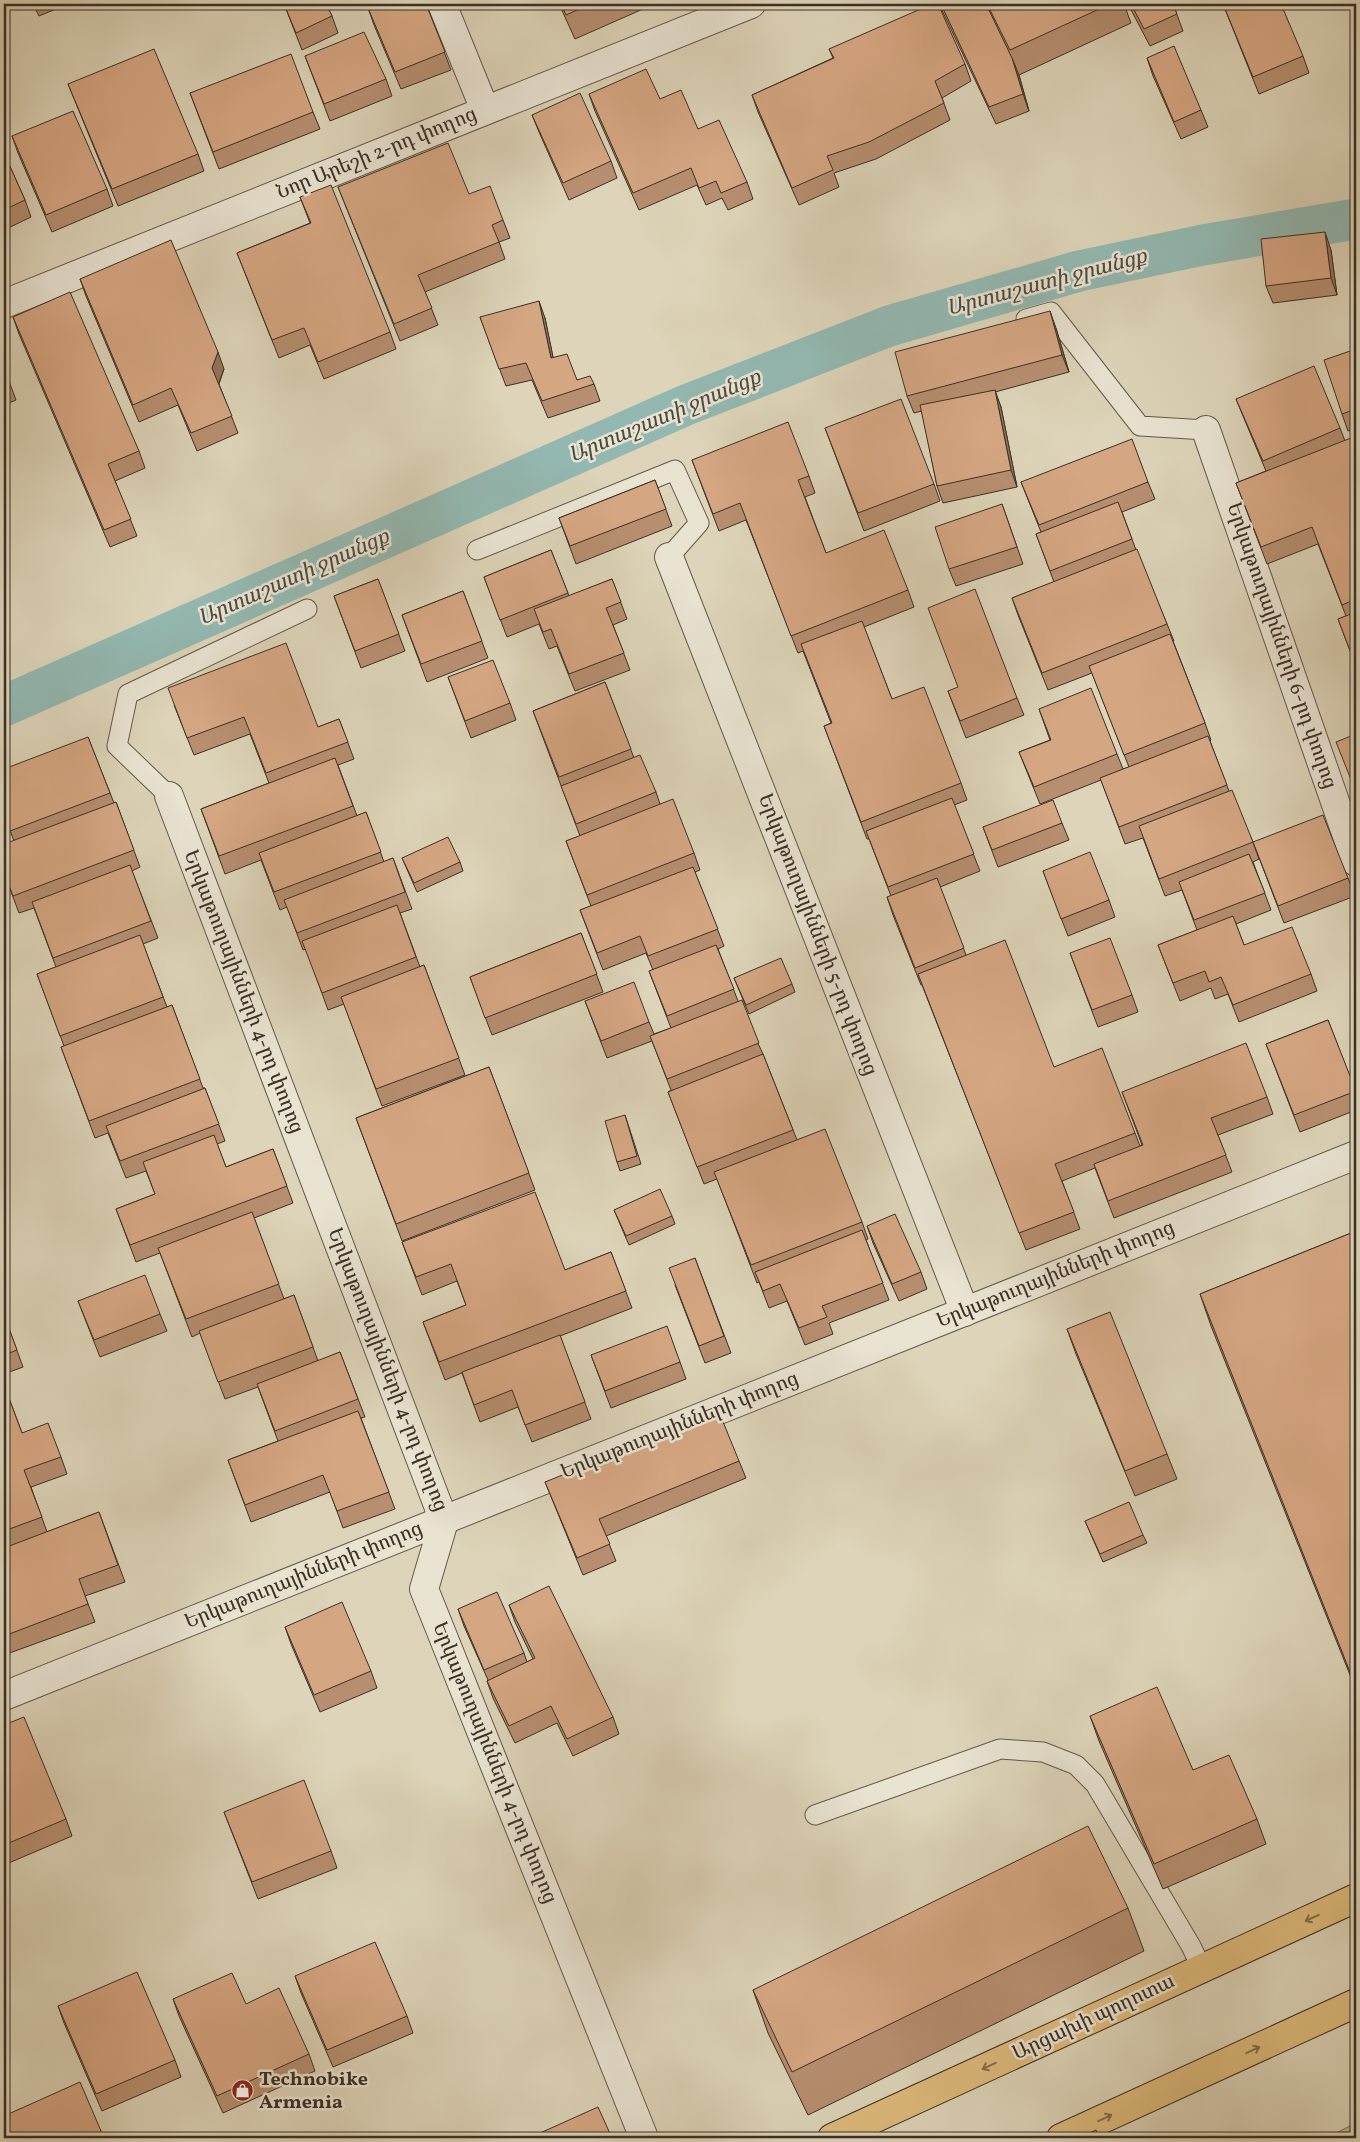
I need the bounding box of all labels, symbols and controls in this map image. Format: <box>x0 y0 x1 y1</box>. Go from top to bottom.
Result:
street label: Նոր Արեշի 2-րդ փողոց <box>273 101 481 207</box>
water label: Արտաշատի ջրանցք <box>944 242 1152 324</box>
water label: Արտաշատի ջրանցք <box>564 363 767 471</box>
street label: Երկաթուղայինների 6-րդ փողոց <box>1219 499 1343 793</box>
water label: Արտաշատի ջրանցք <box>194 522 396 633</box>
street label: Երկաթուղայինների 5-րդ փողոց <box>750 790 884 1080</box>
street label: Երկաթուղայինների 4-րդ փողոց <box>176 846 310 1138</box>
street label: Երկաթուղայինների փողոց <box>933 1214 1179 1336</box>
street label: Երկաթուղայինների 4-րդ փողոց <box>320 1224 454 1516</box>
street label: Երկաթուղայինների փողոց <box>557 1365 803 1487</box>
street label: Երկաթուղայինների փողոց <box>181 1515 427 1637</box>
street label: Երկաթուղայինների 4-րդ փողոց <box>425 1618 563 1908</box>
one-way arrow <box>1305 1914 1320 1924</box>
street label: Արցախի պողոտա <box>1008 1968 1180 2068</box>
one-way arrow <box>1245 2045 1260 2055</box>
one-way arrow <box>982 2062 997 2072</box>
place label: Technobike Armenia <box>259 2066 368 2117</box>
shop icon: Technobike Armenia <box>231 2079 255 2103</box>
one-way arrow <box>1097 2113 1112 2122</box>

